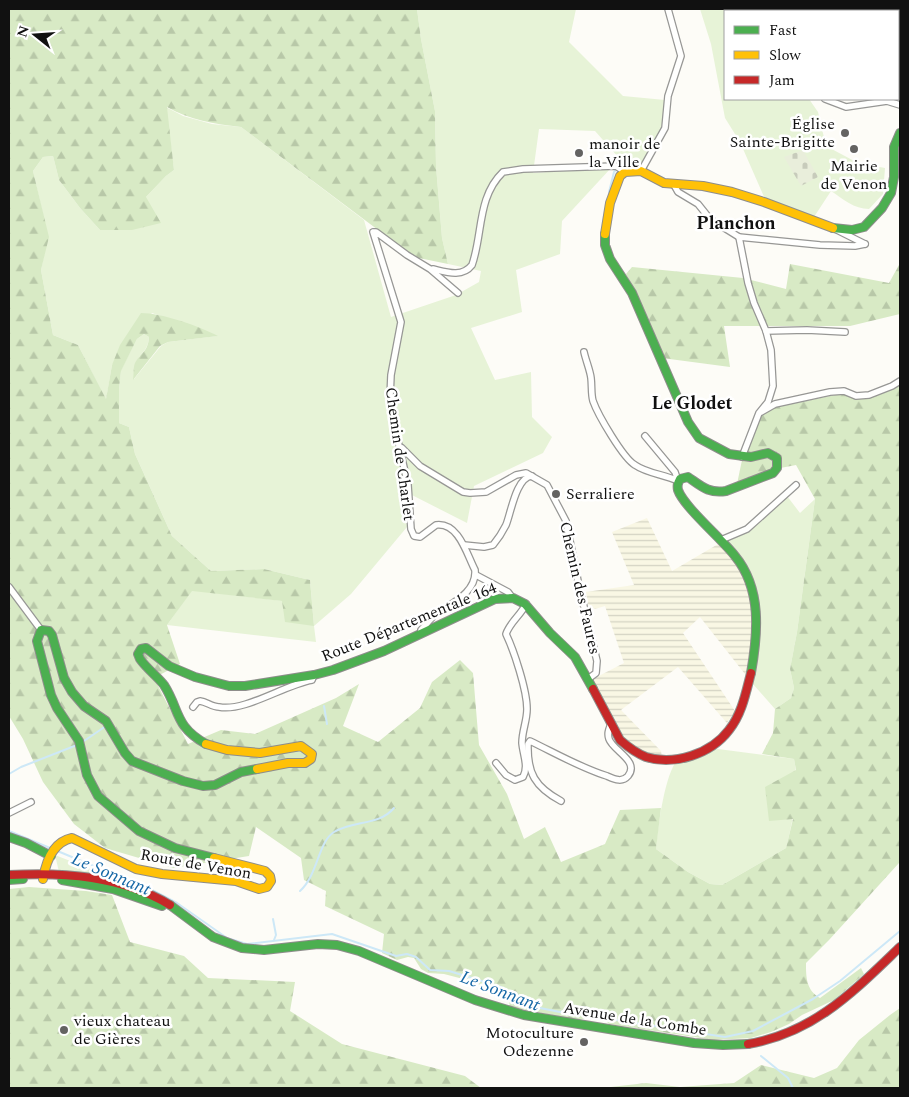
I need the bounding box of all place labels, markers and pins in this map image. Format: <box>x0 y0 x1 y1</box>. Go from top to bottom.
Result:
place label: Église Sainte-Brigitte <box>730 112 835 154</box>
marker: Église Sainte-Brigitte <box>839 127 851 139</box>
place label: manoir de la Ville <box>589 132 661 174</box>
marker: Mairie de Venon <box>848 143 860 155</box>
marker: manoir de la Ville <box>573 147 585 159</box>
place label: Mairie de Venon <box>821 154 887 196</box>
place label: Serraliere <box>566 482 635 506</box>
marker: Serraliere <box>550 488 562 500</box>
place label: vieux chateau de Gières <box>73 1009 170 1051</box>
place label: Motoculture Odezenne <box>486 1021 574 1063</box>
marker: vieux chateau de Gières <box>58 1024 70 1036</box>
marker: Motoculture Odezenne <box>578 1036 590 1048</box>

